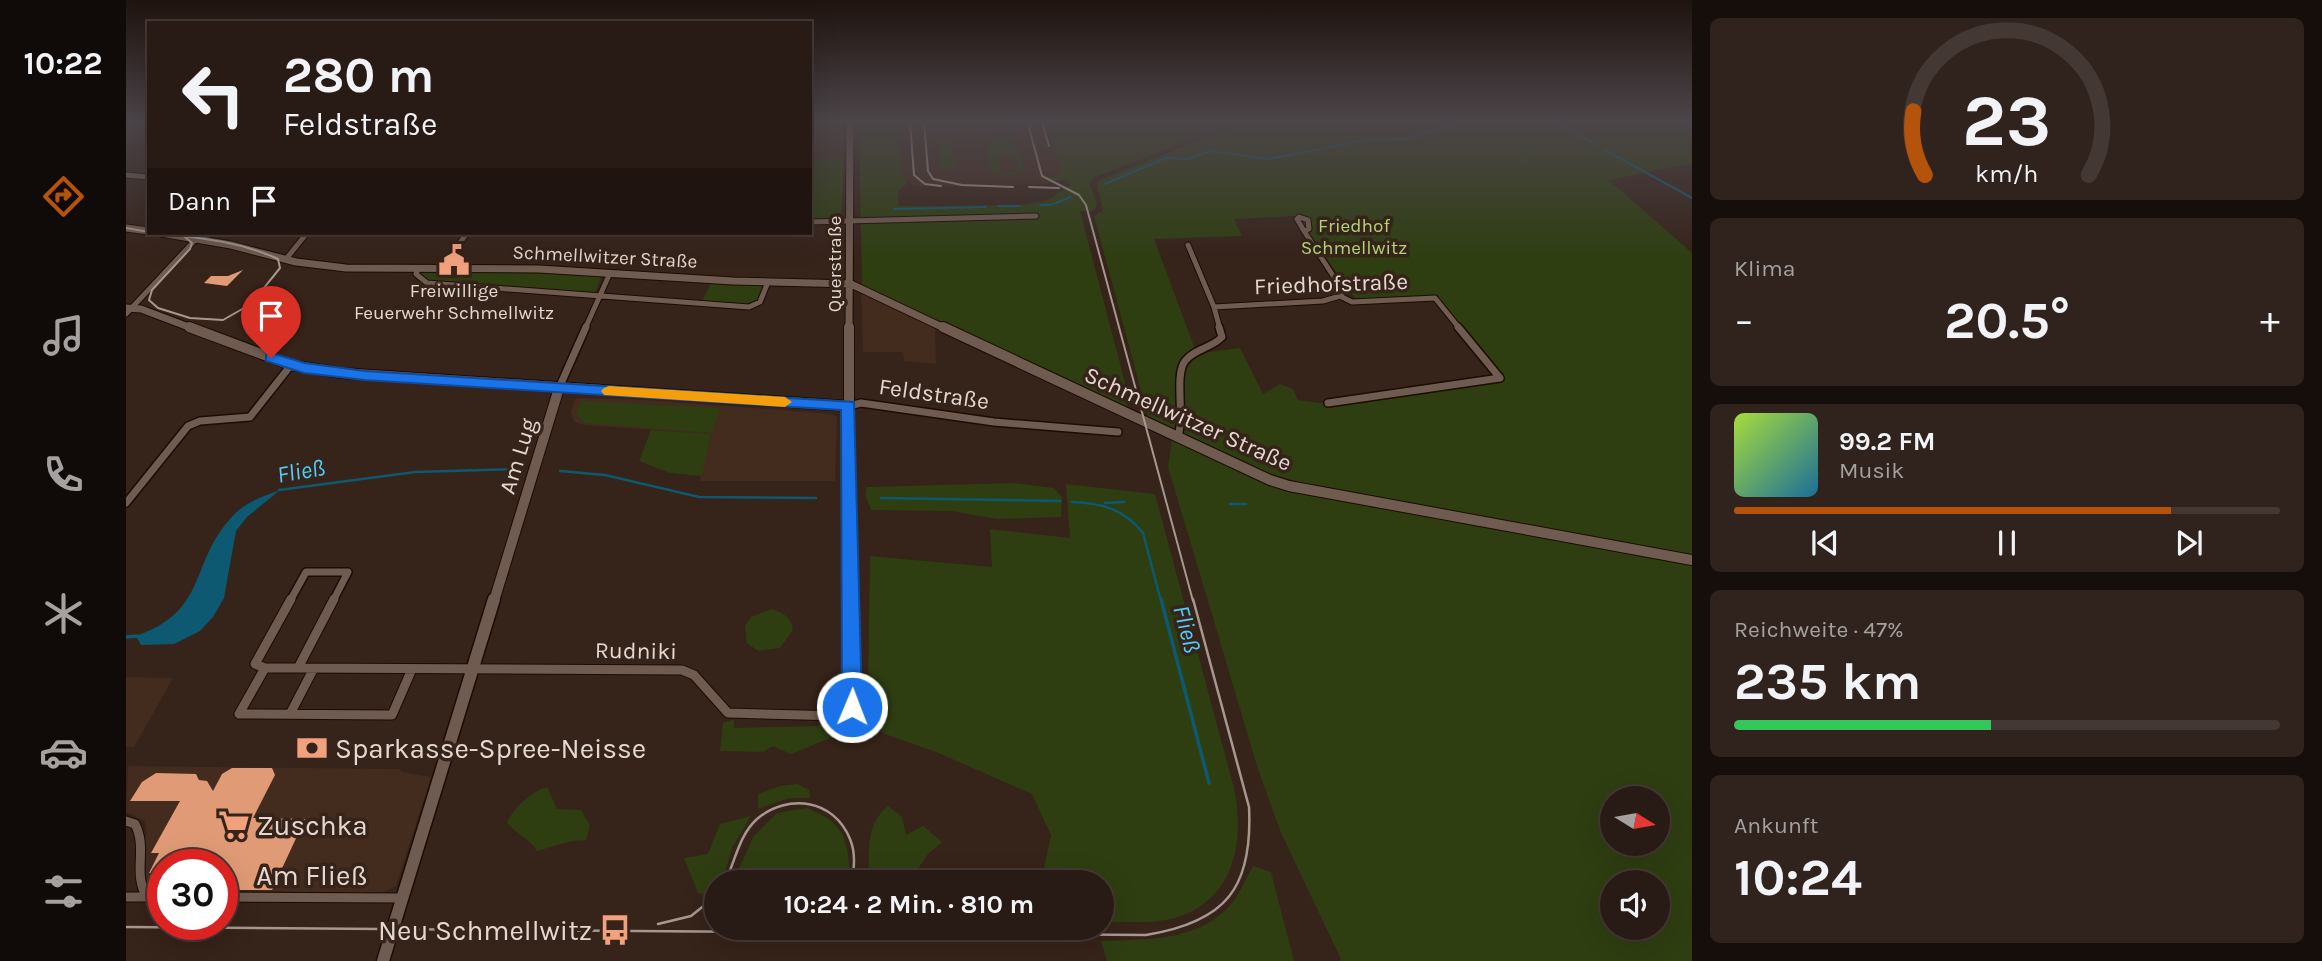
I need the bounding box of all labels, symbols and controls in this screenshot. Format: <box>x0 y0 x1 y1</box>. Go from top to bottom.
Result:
text: 10:22 <box>24 45 103 82</box>
text: 280 m <box>283 47 434 104</box>
icon: left <box>168 49 259 140</box>
text: 23 <box>1962 78 2052 163</box>
text: Feldstraße <box>283 106 437 143</box>
text: km/h <box>1975 159 2039 188</box>
icon: directions <box>39 172 88 221</box>
icon: arrive <box>245 182 283 220</box>
text: Dann <box>168 186 231 217</box>
park label: Friedhof Schmellwitz <box>1301 215 1407 259</box>
street label: Querstraße <box>824 216 846 312</box>
street label: Schmellwitzer Straße <box>512 241 698 273</box>
public building icon: Freiwillige Feuerwehr Schmellwitz <box>437 243 471 277</box>
text: Klima <box>1734 255 1795 282</box>
street label: Friedhofstraße <box>1254 268 1408 300</box>
place label: Freiwillige Feuerwehr Schmellwitz <box>354 280 554 324</box>
pin <box>241 286 301 358</box>
text: 20.5° <box>1944 290 2070 351</box>
icon: arrive <box>252 297 290 335</box>
text: − <box>1734 298 1754 343</box>
text: + <box>2260 298 2280 343</box>
icon: music <box>39 311 88 360</box>
street label: Schmellwitzer Straße <box>1080 361 1296 477</box>
street label: Feldstraße <box>877 373 991 415</box>
street label: Am Lug <box>494 415 542 497</box>
text: 99.2 FM <box>1839 426 1936 457</box>
icon: phone <box>39 450 88 499</box>
water label: Fließ <box>275 453 327 489</box>
text: Musik <box>1839 457 1904 484</box>
icon: previous <box>1806 524 1844 562</box>
icon: pause <box>1988 524 2026 562</box>
icon: next <box>2170 524 2208 562</box>
icon: climate <box>39 589 88 638</box>
water label: Fließ <box>1167 602 1207 656</box>
text: Reichweite · 47% <box>1734 616 1904 643</box>
street label: Rudniki <box>595 637 677 665</box>
text: 235 km <box>1734 651 1921 712</box>
position arrow <box>815 670 889 744</box>
icon: car <box>39 728 88 777</box>
bank icon: Sparkasse-Spree-Neisse <box>295 731 329 765</box>
place label: Sparkasse-Spree-Neisse <box>335 732 646 765</box>
north arrow <box>1600 786 1670 856</box>
map controls <box>1600 786 1670 940</box>
supermarket icon: Zuschka <box>217 808 251 842</box>
place label: Zuschka <box>257 809 368 842</box>
text: Ankunft <box>1734 812 1818 839</box>
text: 10:24 <box>1734 847 1862 908</box>
speed limit sign: 30 <box>147 849 238 940</box>
street label: Am Fließ <box>256 859 368 892</box>
icon: filters <box>39 867 88 916</box>
button: sound <box>1600 870 1670 940</box>
text: 10:24 · 2 Min. · 810 m <box>784 889 1034 920</box>
bus stop icon: Neu Schmellwitz <box>598 913 632 947</box>
place label: Neu Schmellwitz <box>378 914 592 947</box>

